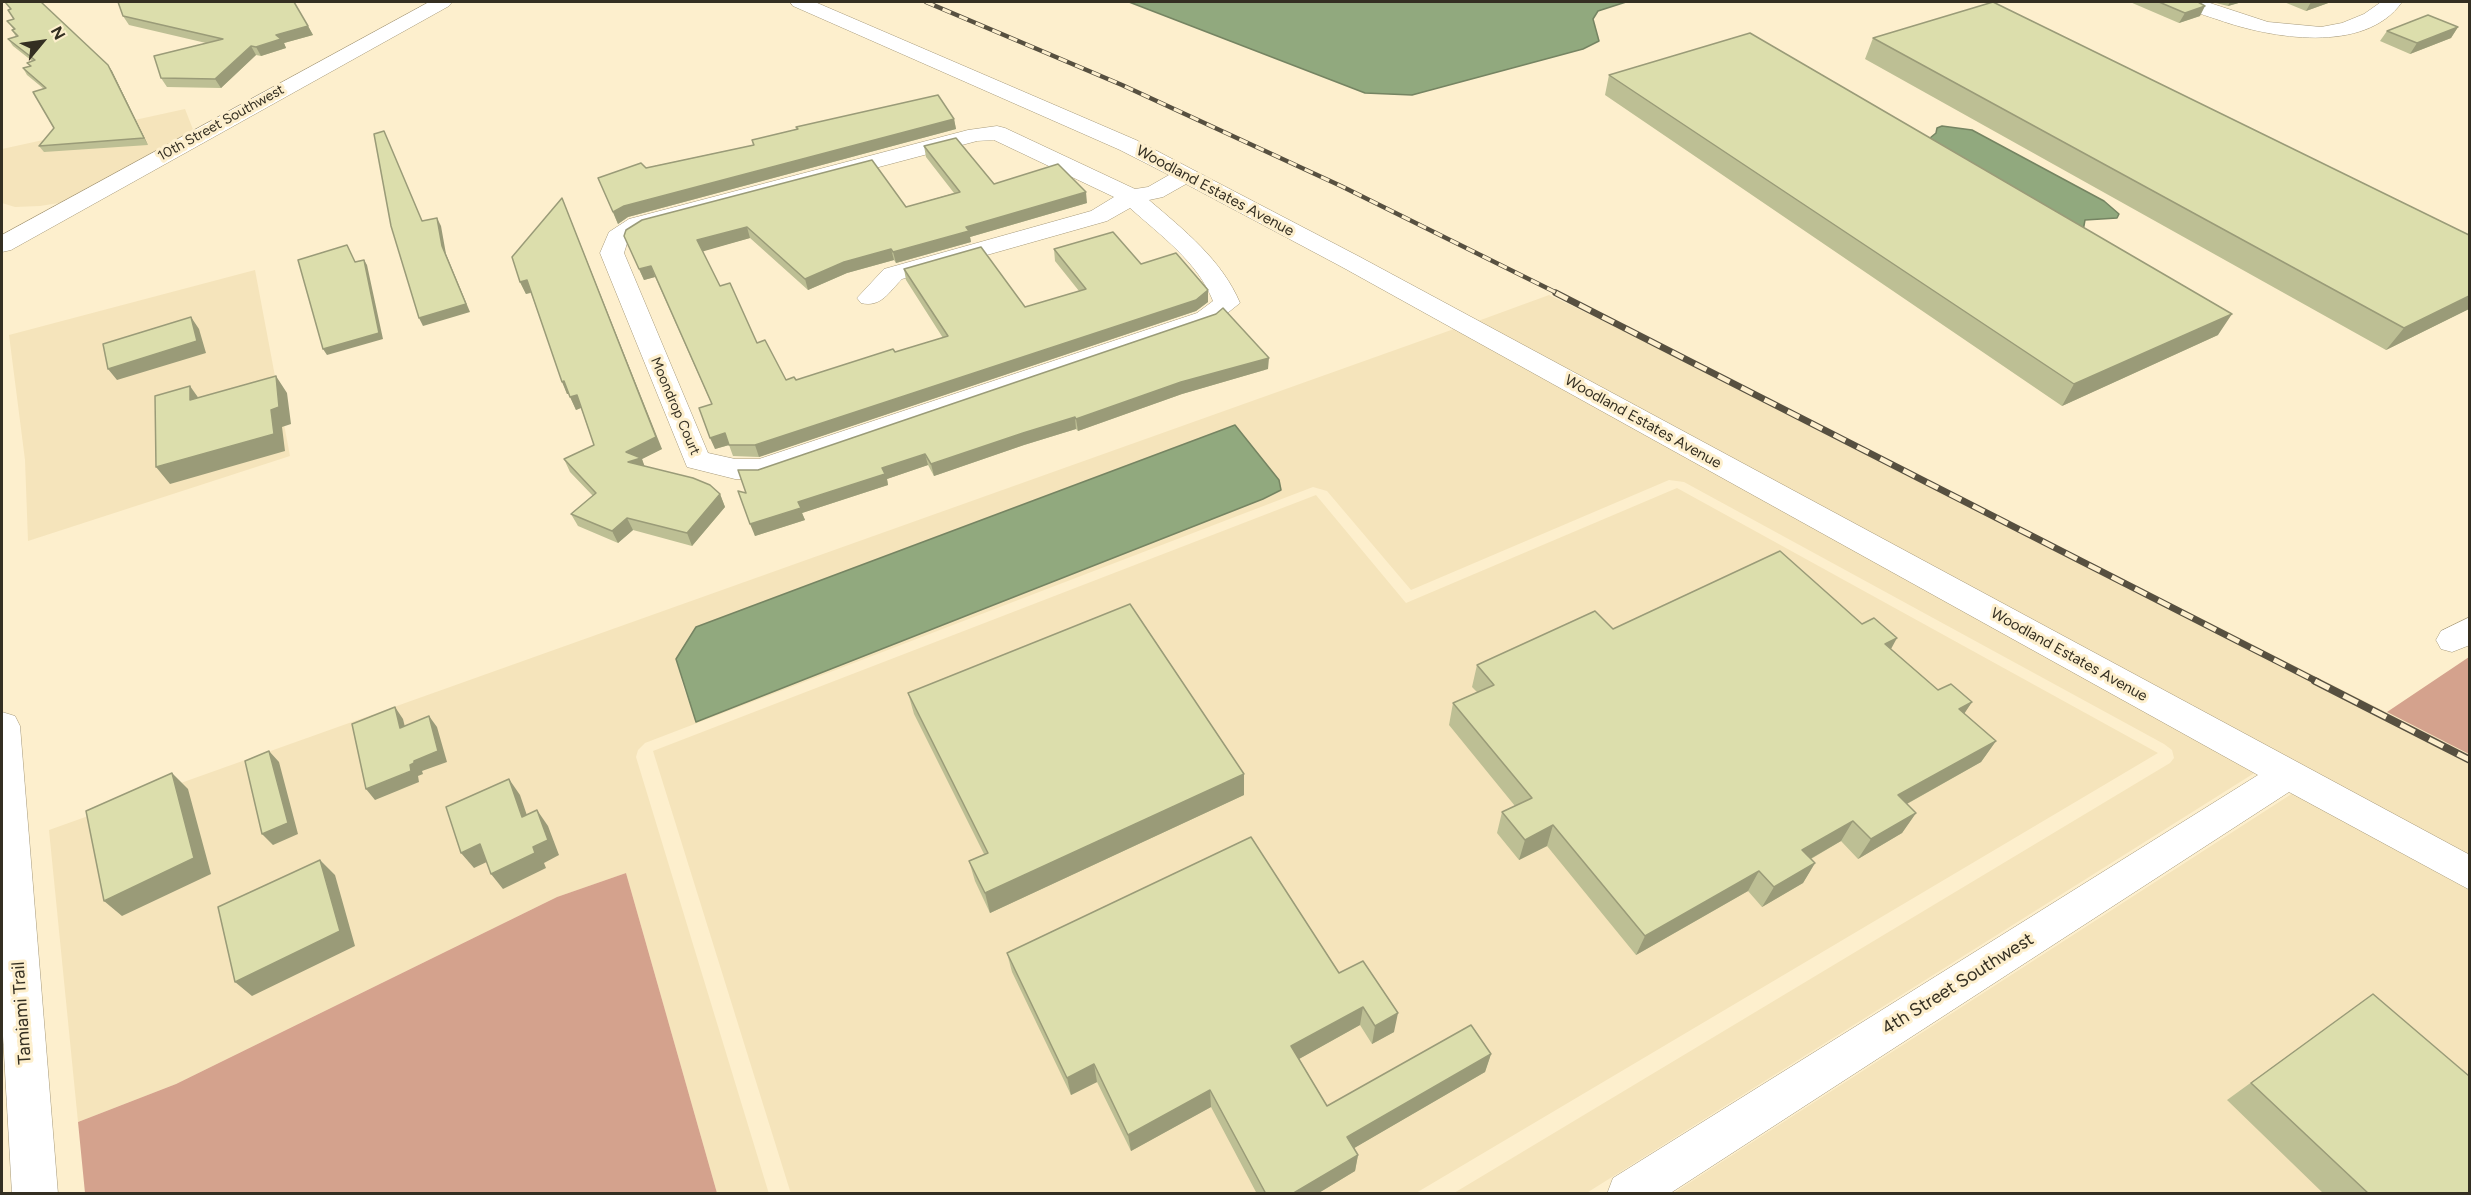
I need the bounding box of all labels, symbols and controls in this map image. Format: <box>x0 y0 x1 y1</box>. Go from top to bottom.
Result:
north arrow <box>12 12 72 72</box>
text: N <box>47 23 69 43</box>
street label: 10th Street Southwest <box>155 81 287 165</box>
street label: Woodland Estates Avenue <box>1133 142 1297 240</box>
street label: Moondrop Court <box>647 355 703 457</box>
street label: Woodland Estates Avenue <box>1562 371 1724 473</box>
street label: Woodland Estates Avenue <box>1988 604 2150 706</box>
street label: 4th Street Southwest <box>1878 929 2038 1039</box>
street label: Tamiami Trail <box>8 961 36 1065</box>

